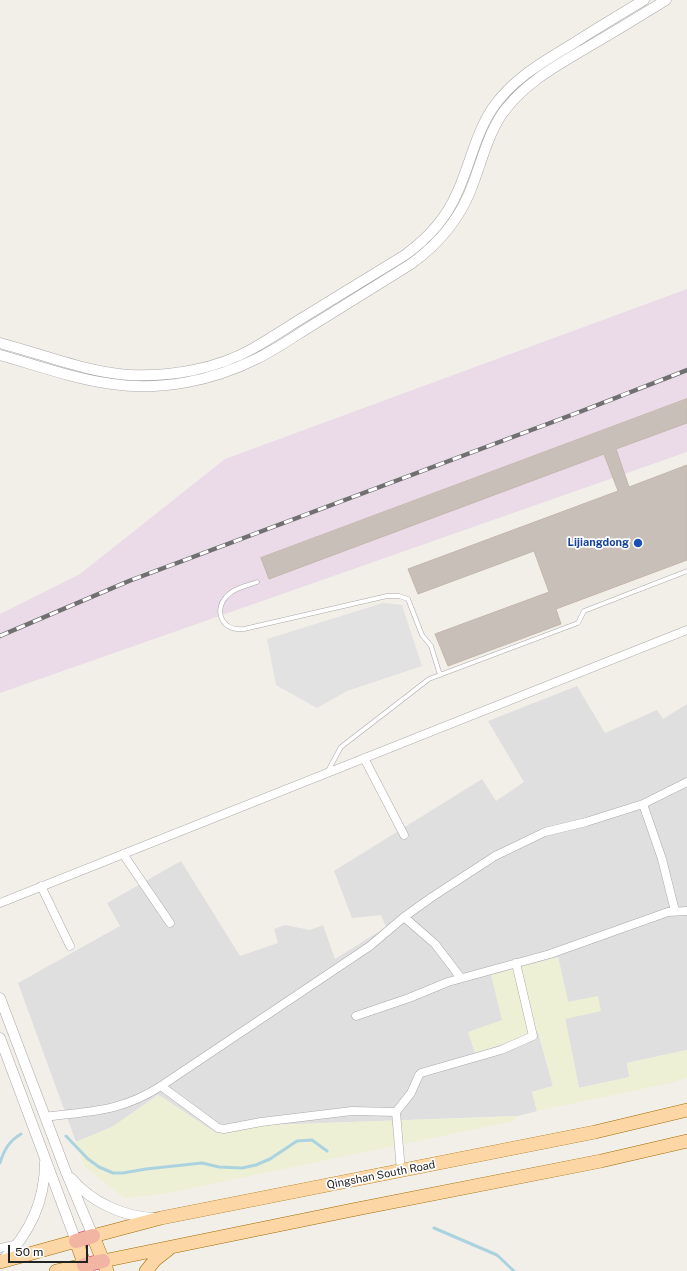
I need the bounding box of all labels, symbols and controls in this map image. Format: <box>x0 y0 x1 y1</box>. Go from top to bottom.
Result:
place label: Lijiangdong <box>568 536 629 550</box>
marker: Lijiangdong <box>632 537 644 549</box>
street label: Qingshan South Road <box>326 1158 436 1192</box>
scale bar <box>10 1237 90 1263</box>
text: 50 m <box>15 1245 43 1259</box>

